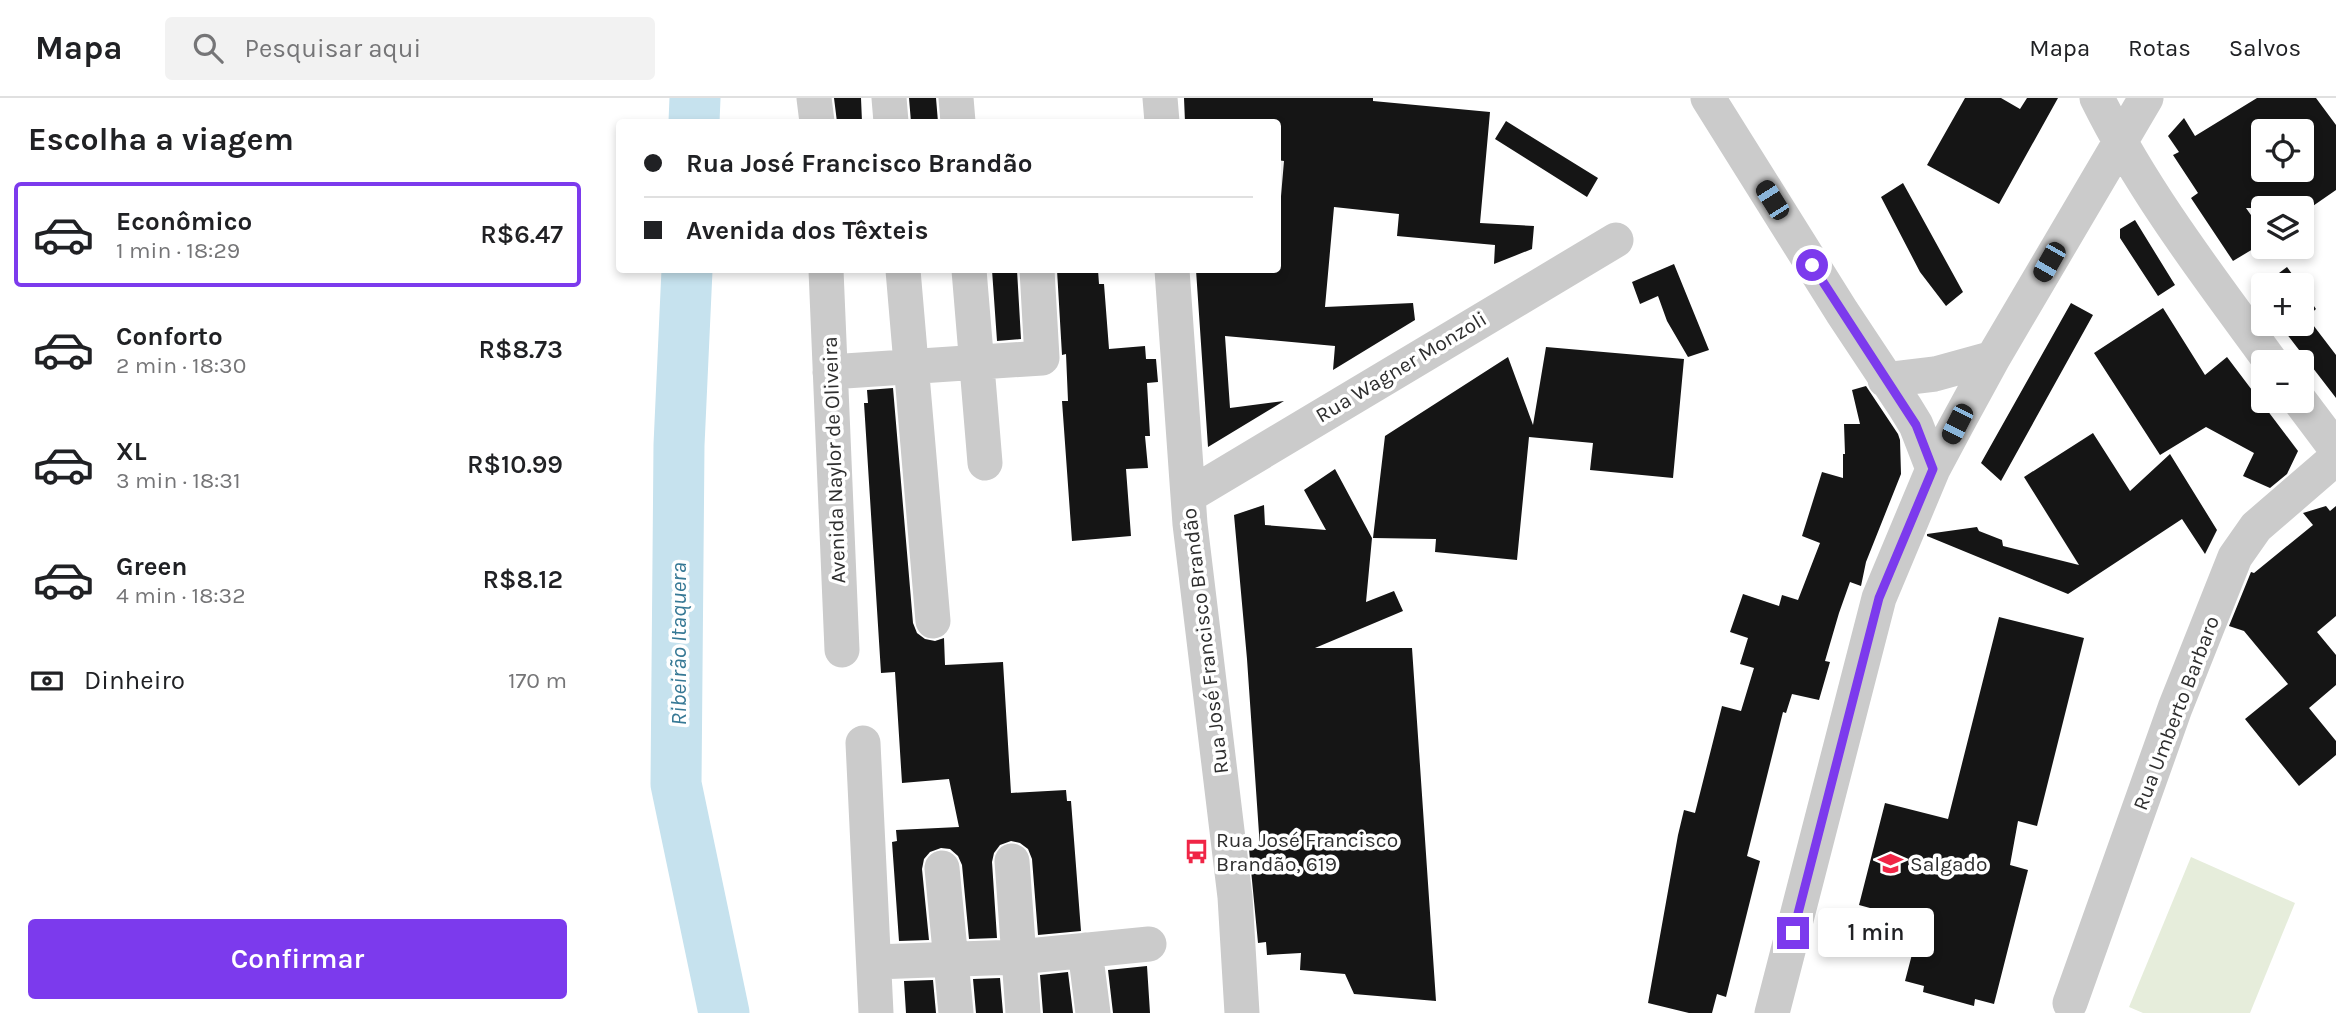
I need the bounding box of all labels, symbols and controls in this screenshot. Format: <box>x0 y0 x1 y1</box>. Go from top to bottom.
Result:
search box <box>165 17 655 80</box>
text: Mapa <box>35 29 123 67</box>
icon: search <box>189 29 227 67</box>
text: Pesquisar aqui <box>245 33 421 64</box>
text: Mapa <box>2029 34 2090 62</box>
text: Rotas <box>2128 34 2191 62</box>
text: Salvos <box>2229 34 2301 62</box>
map controls <box>2251 119 2314 413</box>
button: locate <box>2251 119 2314 182</box>
text: Escolha a viagem <box>28 121 294 158</box>
text: Rua José Francisco Brandão <box>686 148 1032 179</box>
car <box>1752 177 1793 223</box>
button: layers <box>2251 196 2314 259</box>
icon: car <box>32 203 95 266</box>
text: Econômico <box>116 206 252 237</box>
text: Avenida dos Têxteis <box>686 215 929 246</box>
text: R$6.47 <box>480 219 563 250</box>
text: 1 min · 18:29 <box>116 237 240 264</box>
car <box>2030 239 2069 285</box>
route start <box>1796 249 1828 281</box>
button: + <box>2251 273 2314 336</box>
street label: Rua Wagner Monzoli <box>1311 306 1491 428</box>
icon: car <box>32 318 95 381</box>
text: Conforto <box>116 321 223 352</box>
text: R$8.73 <box>478 334 563 365</box>
street label: Avenida Naylor de Oliveira <box>818 336 850 584</box>
button: − <box>2251 350 2314 413</box>
text: 2 min · 18:30 <box>116 352 246 379</box>
car <box>1939 401 1976 447</box>
icon: car <box>32 433 95 496</box>
text: XL <box>116 436 147 467</box>
text: R$10.99 <box>467 449 563 480</box>
text: 3 min · 18:31 <box>116 467 241 494</box>
street label: Rua José Francisco Brandão <box>1177 507 1233 775</box>
icon: car <box>32 548 95 611</box>
text: Green <box>116 551 188 582</box>
water label: Ribeirão Itaquera <box>665 562 692 726</box>
text: R$8.12 <box>482 564 563 595</box>
text: 4 min · 18:32 <box>116 582 246 609</box>
street label: Rua Umberto Barbaro <box>2128 613 2224 813</box>
icon: cash <box>28 662 66 700</box>
text: Dinheiro <box>84 665 185 696</box>
text: 170 m <box>508 667 567 694</box>
place label: Rua José Francisco Brandão, 619 <box>1216 828 1398 876</box>
bus stop icon: Rua José Francisco Brandão, 619 <box>1182 838 1210 866</box>
school or university icon: Salgado <box>1876 850 1904 878</box>
place label: Salgado <box>1910 852 1987 876</box>
callout: 1 min <box>1817 908 1933 958</box>
route end <box>1777 917 1809 949</box>
button: Confirmar <box>28 919 567 999</box>
text: 1 min <box>1847 919 1905 946</box>

